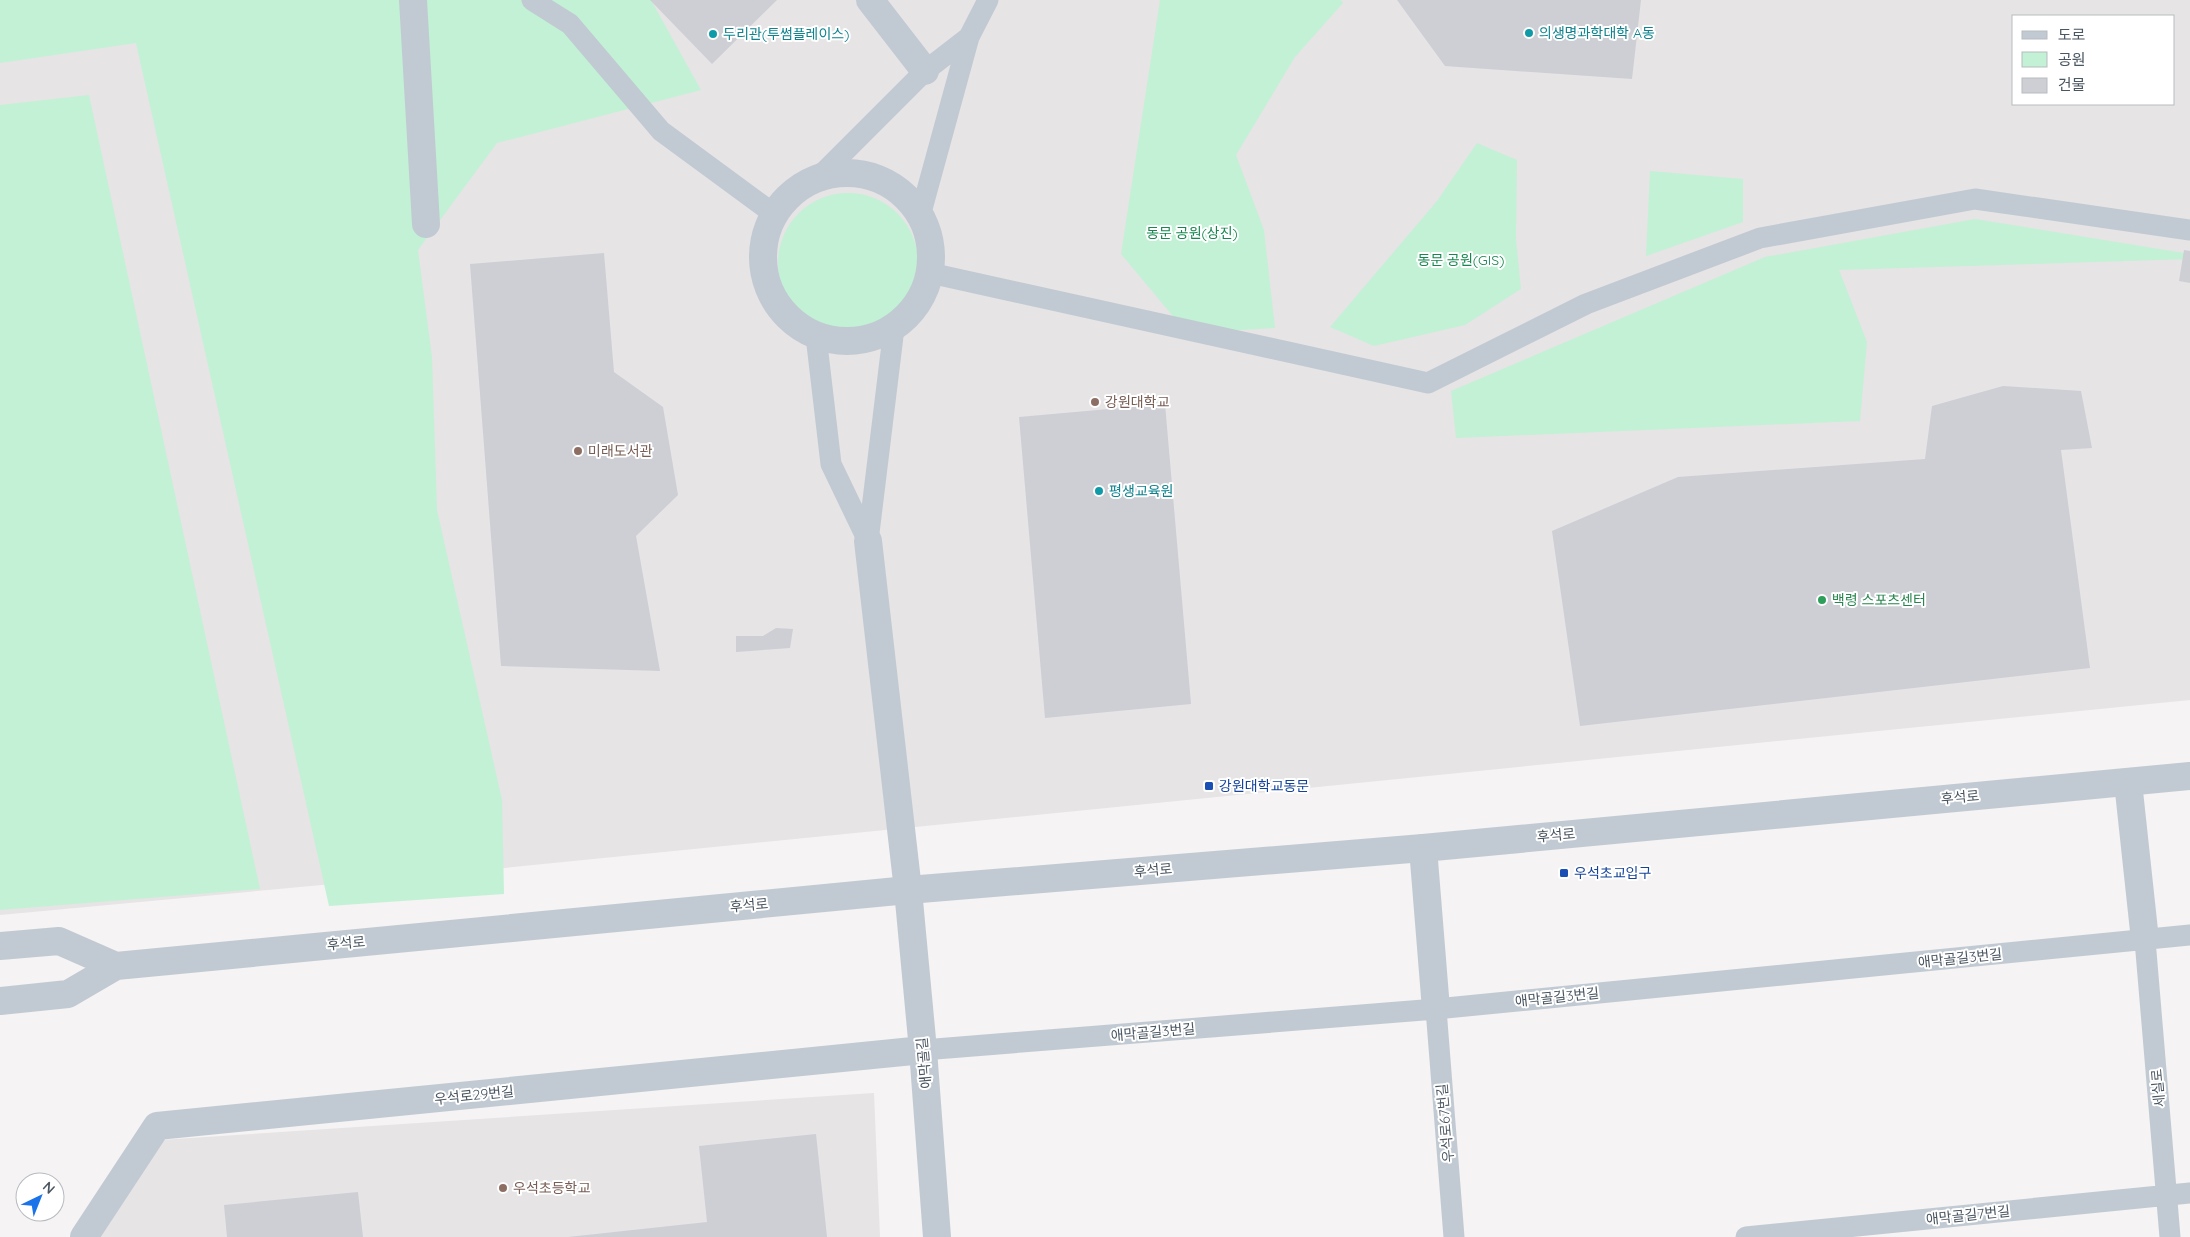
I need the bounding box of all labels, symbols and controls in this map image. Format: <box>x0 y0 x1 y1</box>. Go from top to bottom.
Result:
legend <box>2012 15 2175 105</box>
place label: 의생명과학대학 A동 <box>1539 24 1655 42</box>
place label: 두리관(투썸플레이스) <box>723 25 849 43</box>
text: 도로 <box>2058 25 2086 44</box>
marker: 의생명과학대학 A동 <box>1523 27 1535 39</box>
marker: 두리관(투썸플레이스) <box>707 28 719 40</box>
text: 공원 <box>2058 50 2086 69</box>
text: 건물 <box>2058 75 2086 94</box>
park label: 동문 공원(상진) <box>1146 224 1238 242</box>
park label: 동문 공원(GIS) <box>1418 251 1504 269</box>
place label: 강원대학교 <box>1105 393 1170 411</box>
marker: 강원대학교 <box>1089 396 1101 408</box>
place label: 미래도서관 <box>588 442 653 460</box>
marker: 미래도서관 <box>572 445 584 457</box>
place label: 평생교육원 <box>1109 482 1173 500</box>
marker: 평생교육원 <box>1093 485 1105 497</box>
place label: 백령 스포츠센터 <box>1832 591 1926 609</box>
marker: 백령 스포츠센터 <box>1816 594 1828 606</box>
place label: 강원대학교동문 <box>1219 777 1309 795</box>
marker: 강원대학교동문 <box>1203 780 1215 792</box>
street label: 후석로 <box>1940 786 1980 808</box>
street label: 후석로 <box>1536 824 1576 846</box>
street label: 후석로 <box>1133 859 1173 881</box>
place label: 우석초교입구 <box>1574 864 1651 882</box>
marker: 우석초교입구 <box>1558 867 1570 879</box>
street label: 후석로 <box>729 894 769 916</box>
street label: 후석로 <box>326 932 366 954</box>
street label: 애막골길3번길 <box>1917 945 2003 971</box>
street label: 애막골길3번길 <box>1514 984 1600 1010</box>
street label: 애막골길3번길 <box>1110 1019 1196 1045</box>
street label: 애막골길 <box>913 1037 935 1089</box>
street label: 세실로 <box>2147 1068 2169 1108</box>
street label: 우석로29번길 <box>433 1082 515 1108</box>
street label: 우석로67번길 <box>1433 1083 1457 1163</box>
north arrow <box>15 1172 65 1222</box>
text: N <box>39 1177 59 1198</box>
place label: 우석초등학교 <box>513 1179 590 1197</box>
marker: 우석초등학교 <box>497 1182 509 1194</box>
street label: 애막골길7번길 <box>1925 1202 2011 1228</box>

